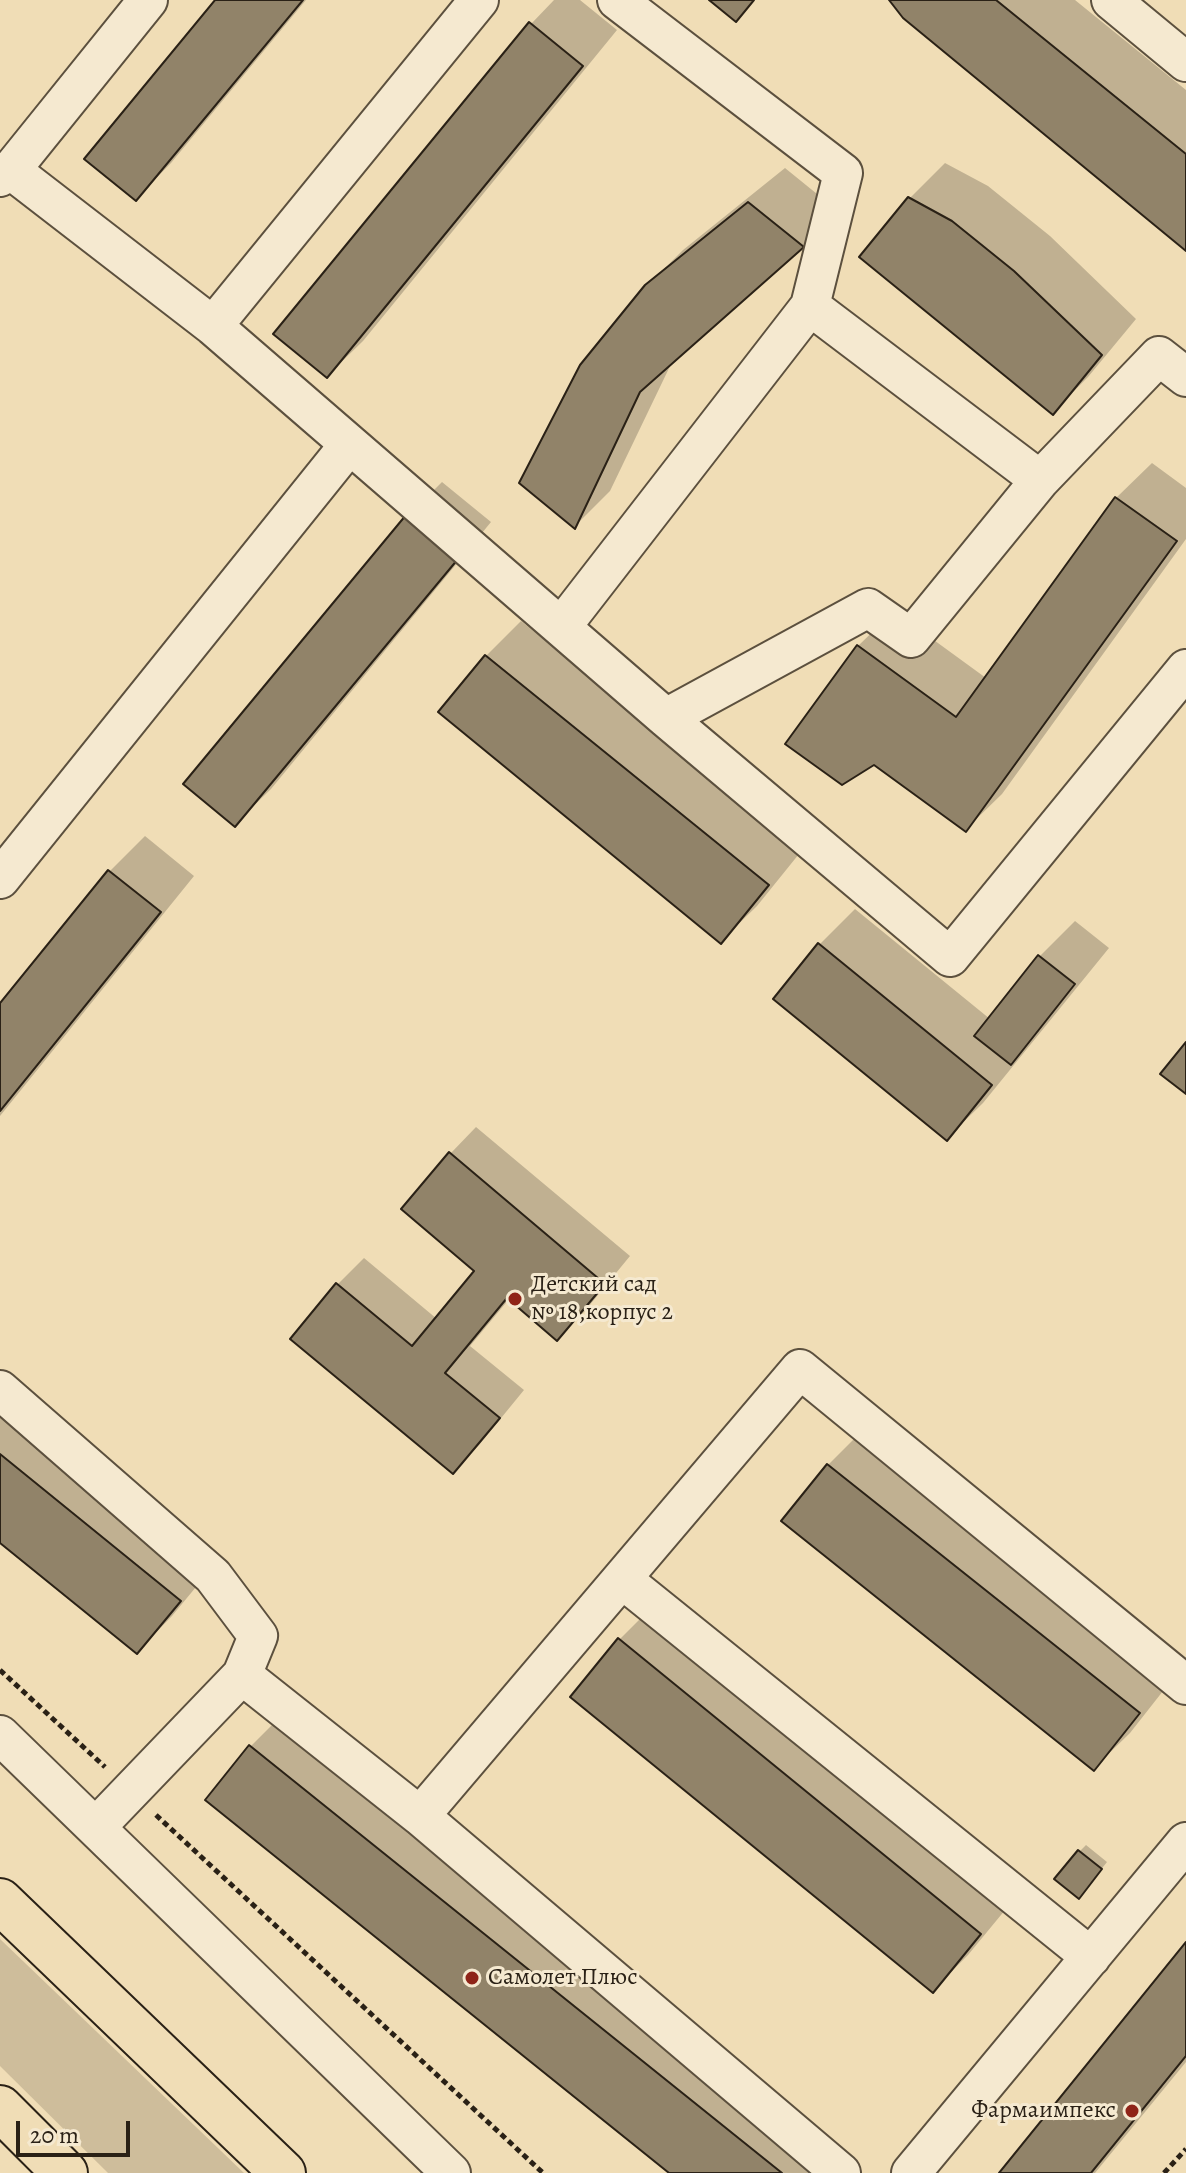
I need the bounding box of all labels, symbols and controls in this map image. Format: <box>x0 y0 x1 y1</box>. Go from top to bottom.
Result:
place label: Детский сад № 18,корпус 2 <box>531 1271 673 1327</box>
marker: Детский сад № 18,корпус 2 <box>506 1290 524 1308</box>
place label: Самолет Плюс <box>488 1964 638 1992</box>
marker: Самолет Плюс <box>463 1969 481 1987</box>
place label: Фармаимпекс <box>971 2097 1116 2125</box>
marker: Фармаимпекс <box>1123 2102 1141 2120</box>
scale bar <box>20 2105 134 2155</box>
text: 20 m <box>30 2119 79 2151</box>

